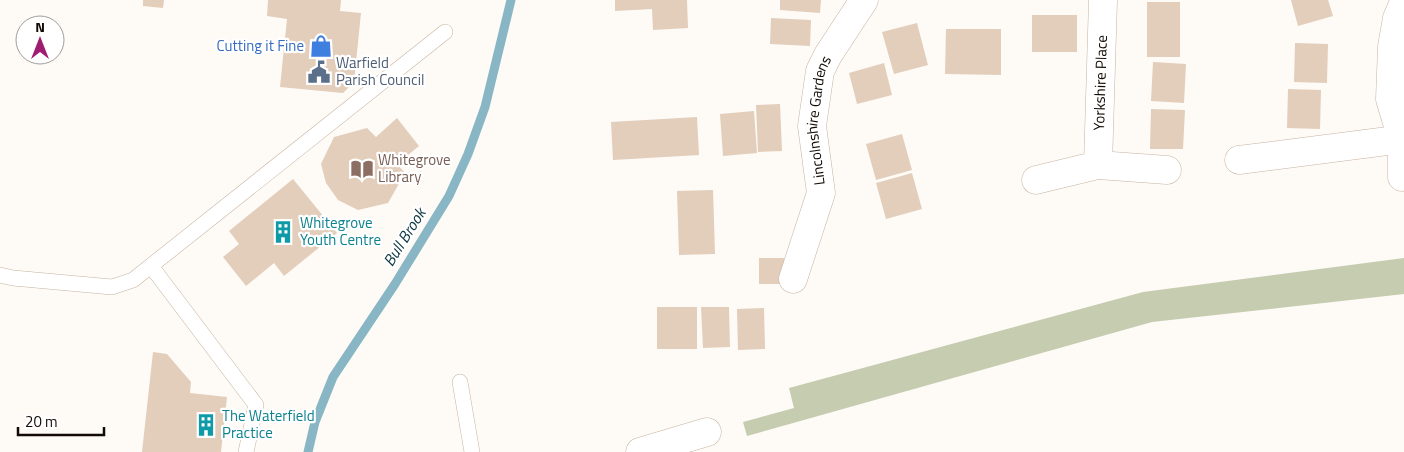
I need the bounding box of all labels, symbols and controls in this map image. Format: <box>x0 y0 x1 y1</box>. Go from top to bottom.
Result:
north arrow <box>15 15 65 65</box>
text: N <box>35 16 45 37</box>
shop icon: Cutting it Fine <box>308 33 334 59</box>
place label: Cutting it Fine <box>217 34 304 57</box>
street label: Yorkshire Place <box>1087 35 1113 131</box>
place label: Warfield Parish Council <box>336 51 424 91</box>
street label: Lincolnshire Gardens <box>800 51 837 187</box>
public building icon: Warfield Parish Council <box>306 59 332 85</box>
place label: Whitegrove Library <box>378 148 451 188</box>
library icon: Whitegrove Library <box>349 156 375 182</box>
water label: Bull Brook <box>377 202 432 271</box>
place label: Whitegrove Youth Centre <box>300 211 381 251</box>
building icon: Whitegrove Youth Centre <box>270 219 296 245</box>
scale bar <box>18 404 104 436</box>
place label: The Waterfield Practice <box>222 404 315 444</box>
text: 20 m <box>25 410 58 433</box>
building icon: The Waterfield Practice <box>193 412 219 438</box>

